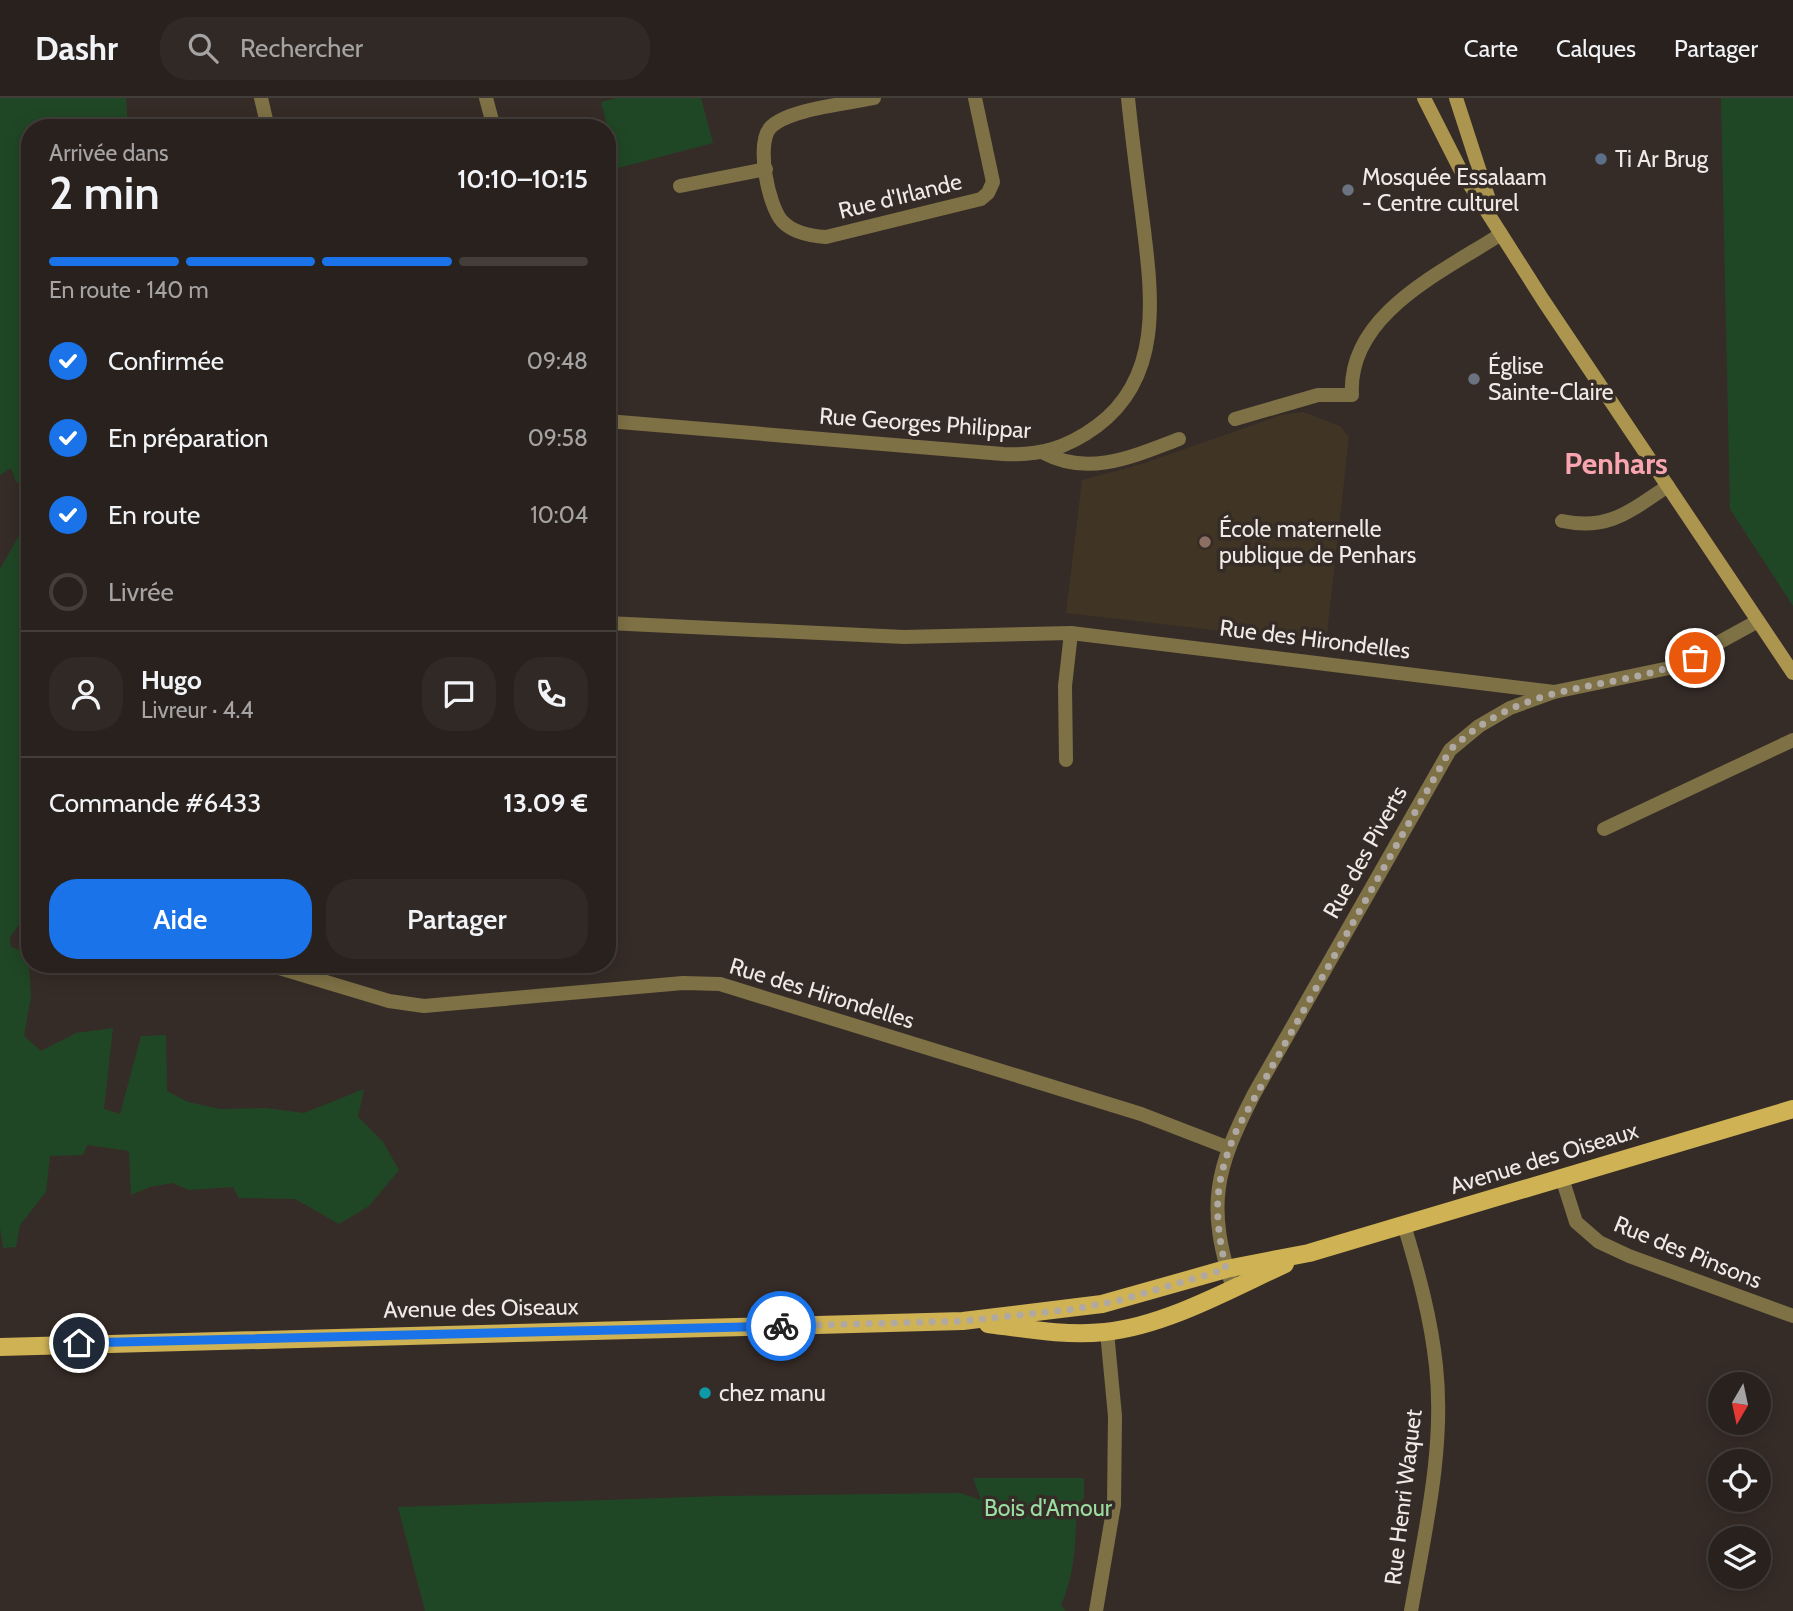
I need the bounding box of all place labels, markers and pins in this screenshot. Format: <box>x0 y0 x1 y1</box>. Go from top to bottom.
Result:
place label: Ti Ar Brug <box>1615 145 1709 173</box>
marker: Ti Ar Brug <box>1593 151 1609 167</box>
place label: Mosquée Essalaam - Centre culturel <box>1362 163 1547 217</box>
marker: Mosquée Essalaam - Centre culturel <box>1340 182 1356 198</box>
place label: Église Sainte-Claire <box>1488 351 1614 406</box>
marker: Église Sainte-Claire <box>1466 371 1482 387</box>
place label: École maternelle publique de Penhars <box>1219 514 1416 569</box>
marker: École maternelle publique de Penhars <box>1197 534 1213 550</box>
pin <box>1665 628 1725 688</box>
pin <box>49 1313 109 1373</box>
place label: chez manu <box>719 1379 826 1407</box>
marker: chez manu <box>697 1385 713 1401</box>

